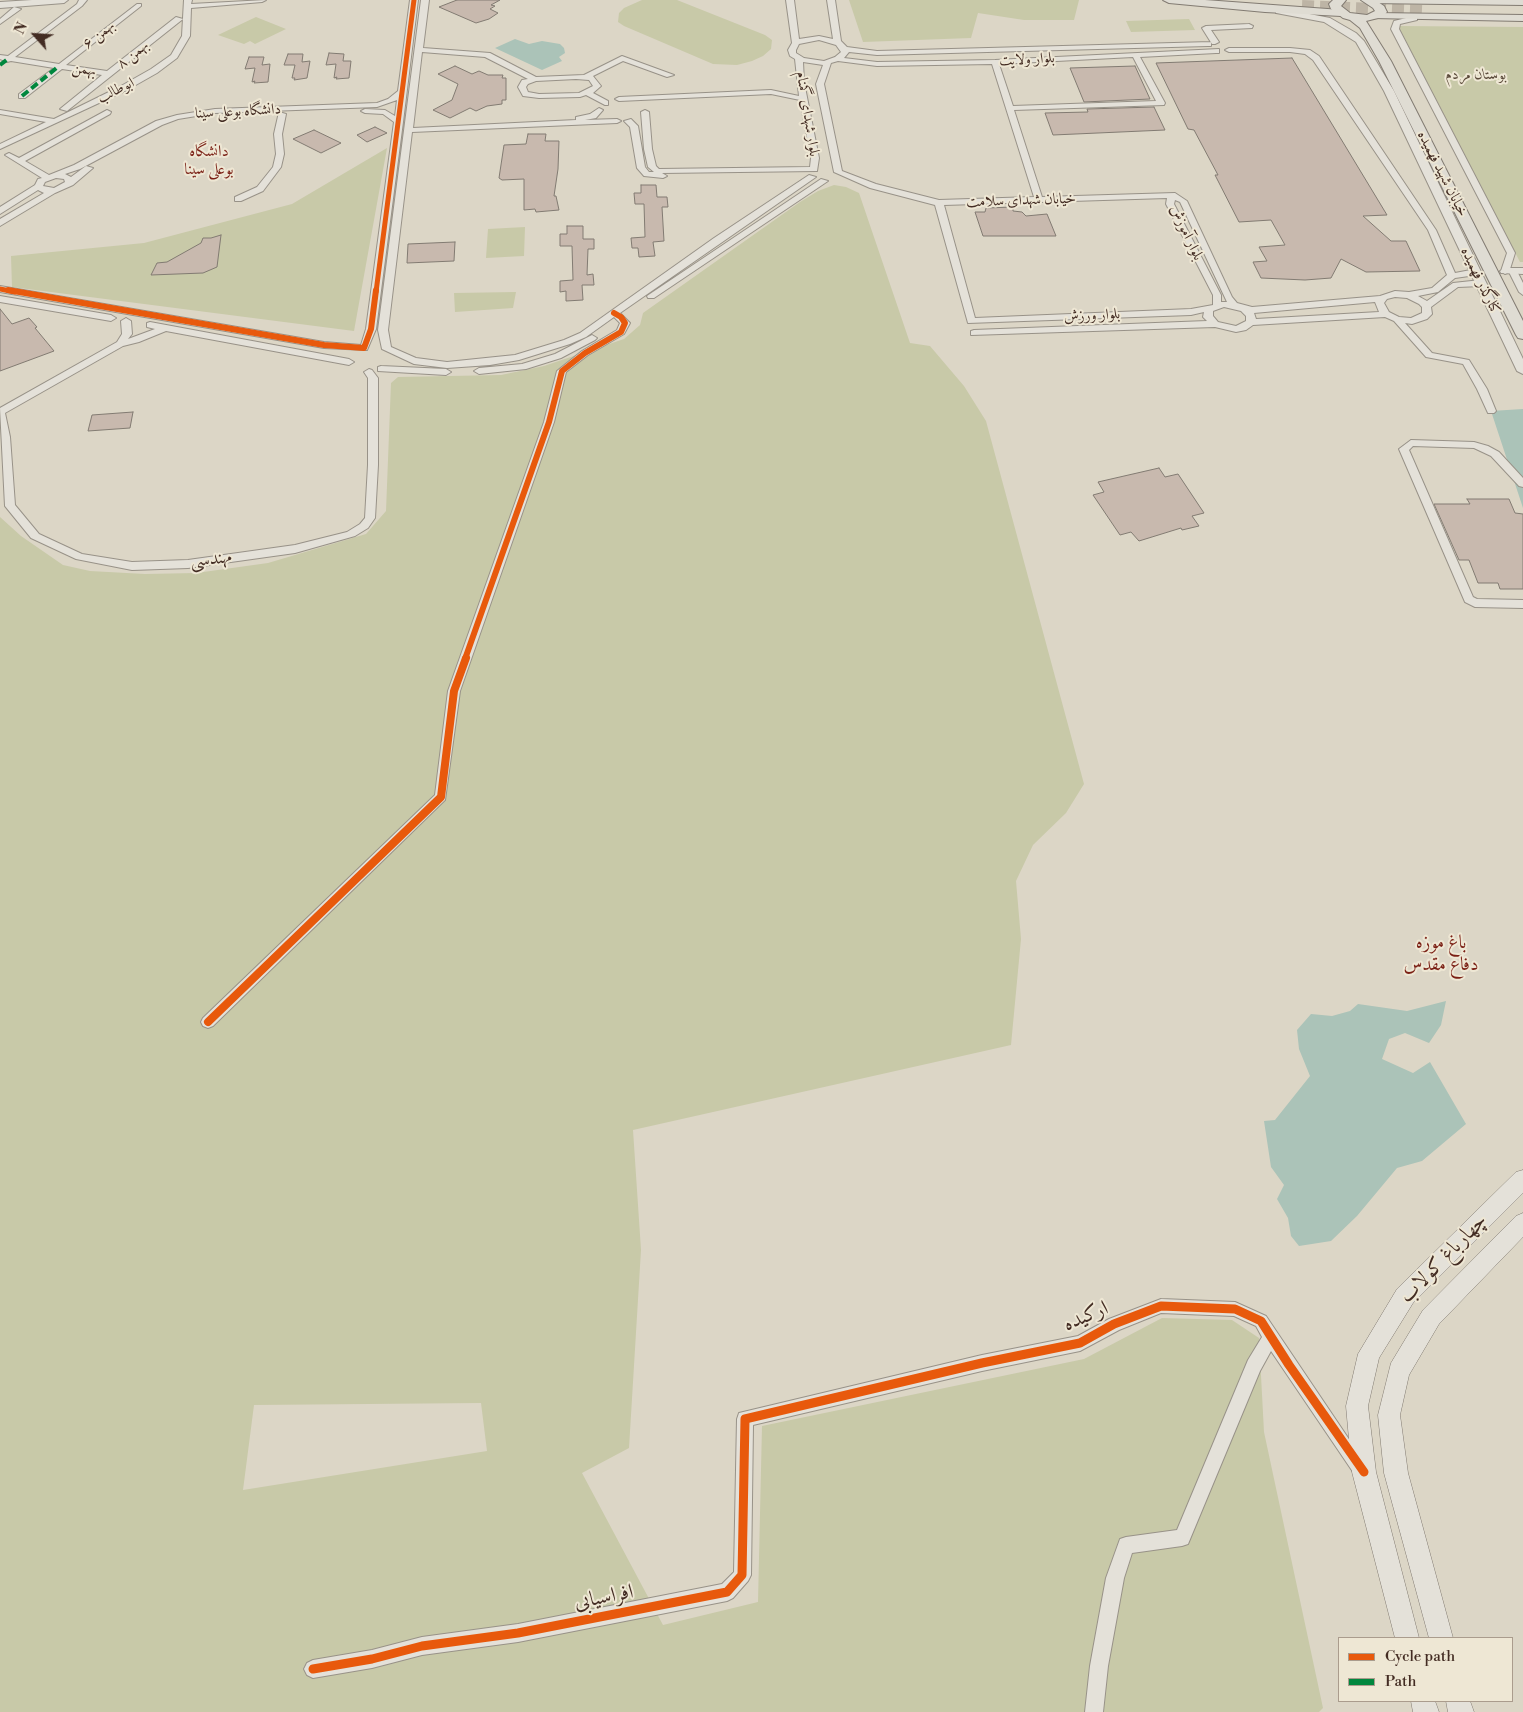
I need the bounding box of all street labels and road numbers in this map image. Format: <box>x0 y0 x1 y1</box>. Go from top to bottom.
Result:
street label: بهمن ۶ <box>79 17 119 53</box>
street label: بهمن ۸ <box>113 37 153 73</box>
street label: بلوار ولایت <box>999 50 1055 70</box>
street label: بهمن <box>71 59 97 81</box>
street label: بلوار شهدای گمنام <box>791 70 823 158</box>
street label: ابوطالب <box>94 74 138 108</box>
street label: دانشگاه بوعلی سینا <box>194 101 282 123</box>
street label: خیابان شهید فهمیده <box>1413 128 1471 220</box>
street label: خیابان شهدای سلامت <box>966 190 1076 212</box>
street label: بلوار آموزش <box>1165 203 1207 263</box>
street label: کنارگذر فهمیده <box>1456 245 1504 317</box>
street label: بلوار ورزش <box>1063 306 1121 326</box>
street label: مهندسی <box>189 547 233 573</box>
street label: چهارباغ کولاب <box>1395 1209 1493 1309</box>
street label: ارکیده <box>1060 1296 1112 1338</box>
street label: افراسیابی <box>572 1580 636 1616</box>

